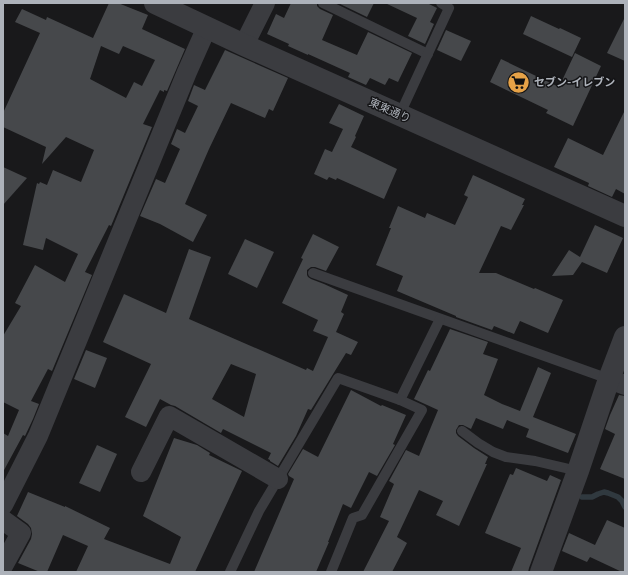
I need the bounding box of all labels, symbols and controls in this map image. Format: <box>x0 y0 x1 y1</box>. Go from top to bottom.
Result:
supermarket icon: セブン-イレブン <box>506 69 532 95</box>
place label: セブン-イレブン <box>534 76 615 88</box>
street label: 東東通り <box>367 96 413 124</box>

